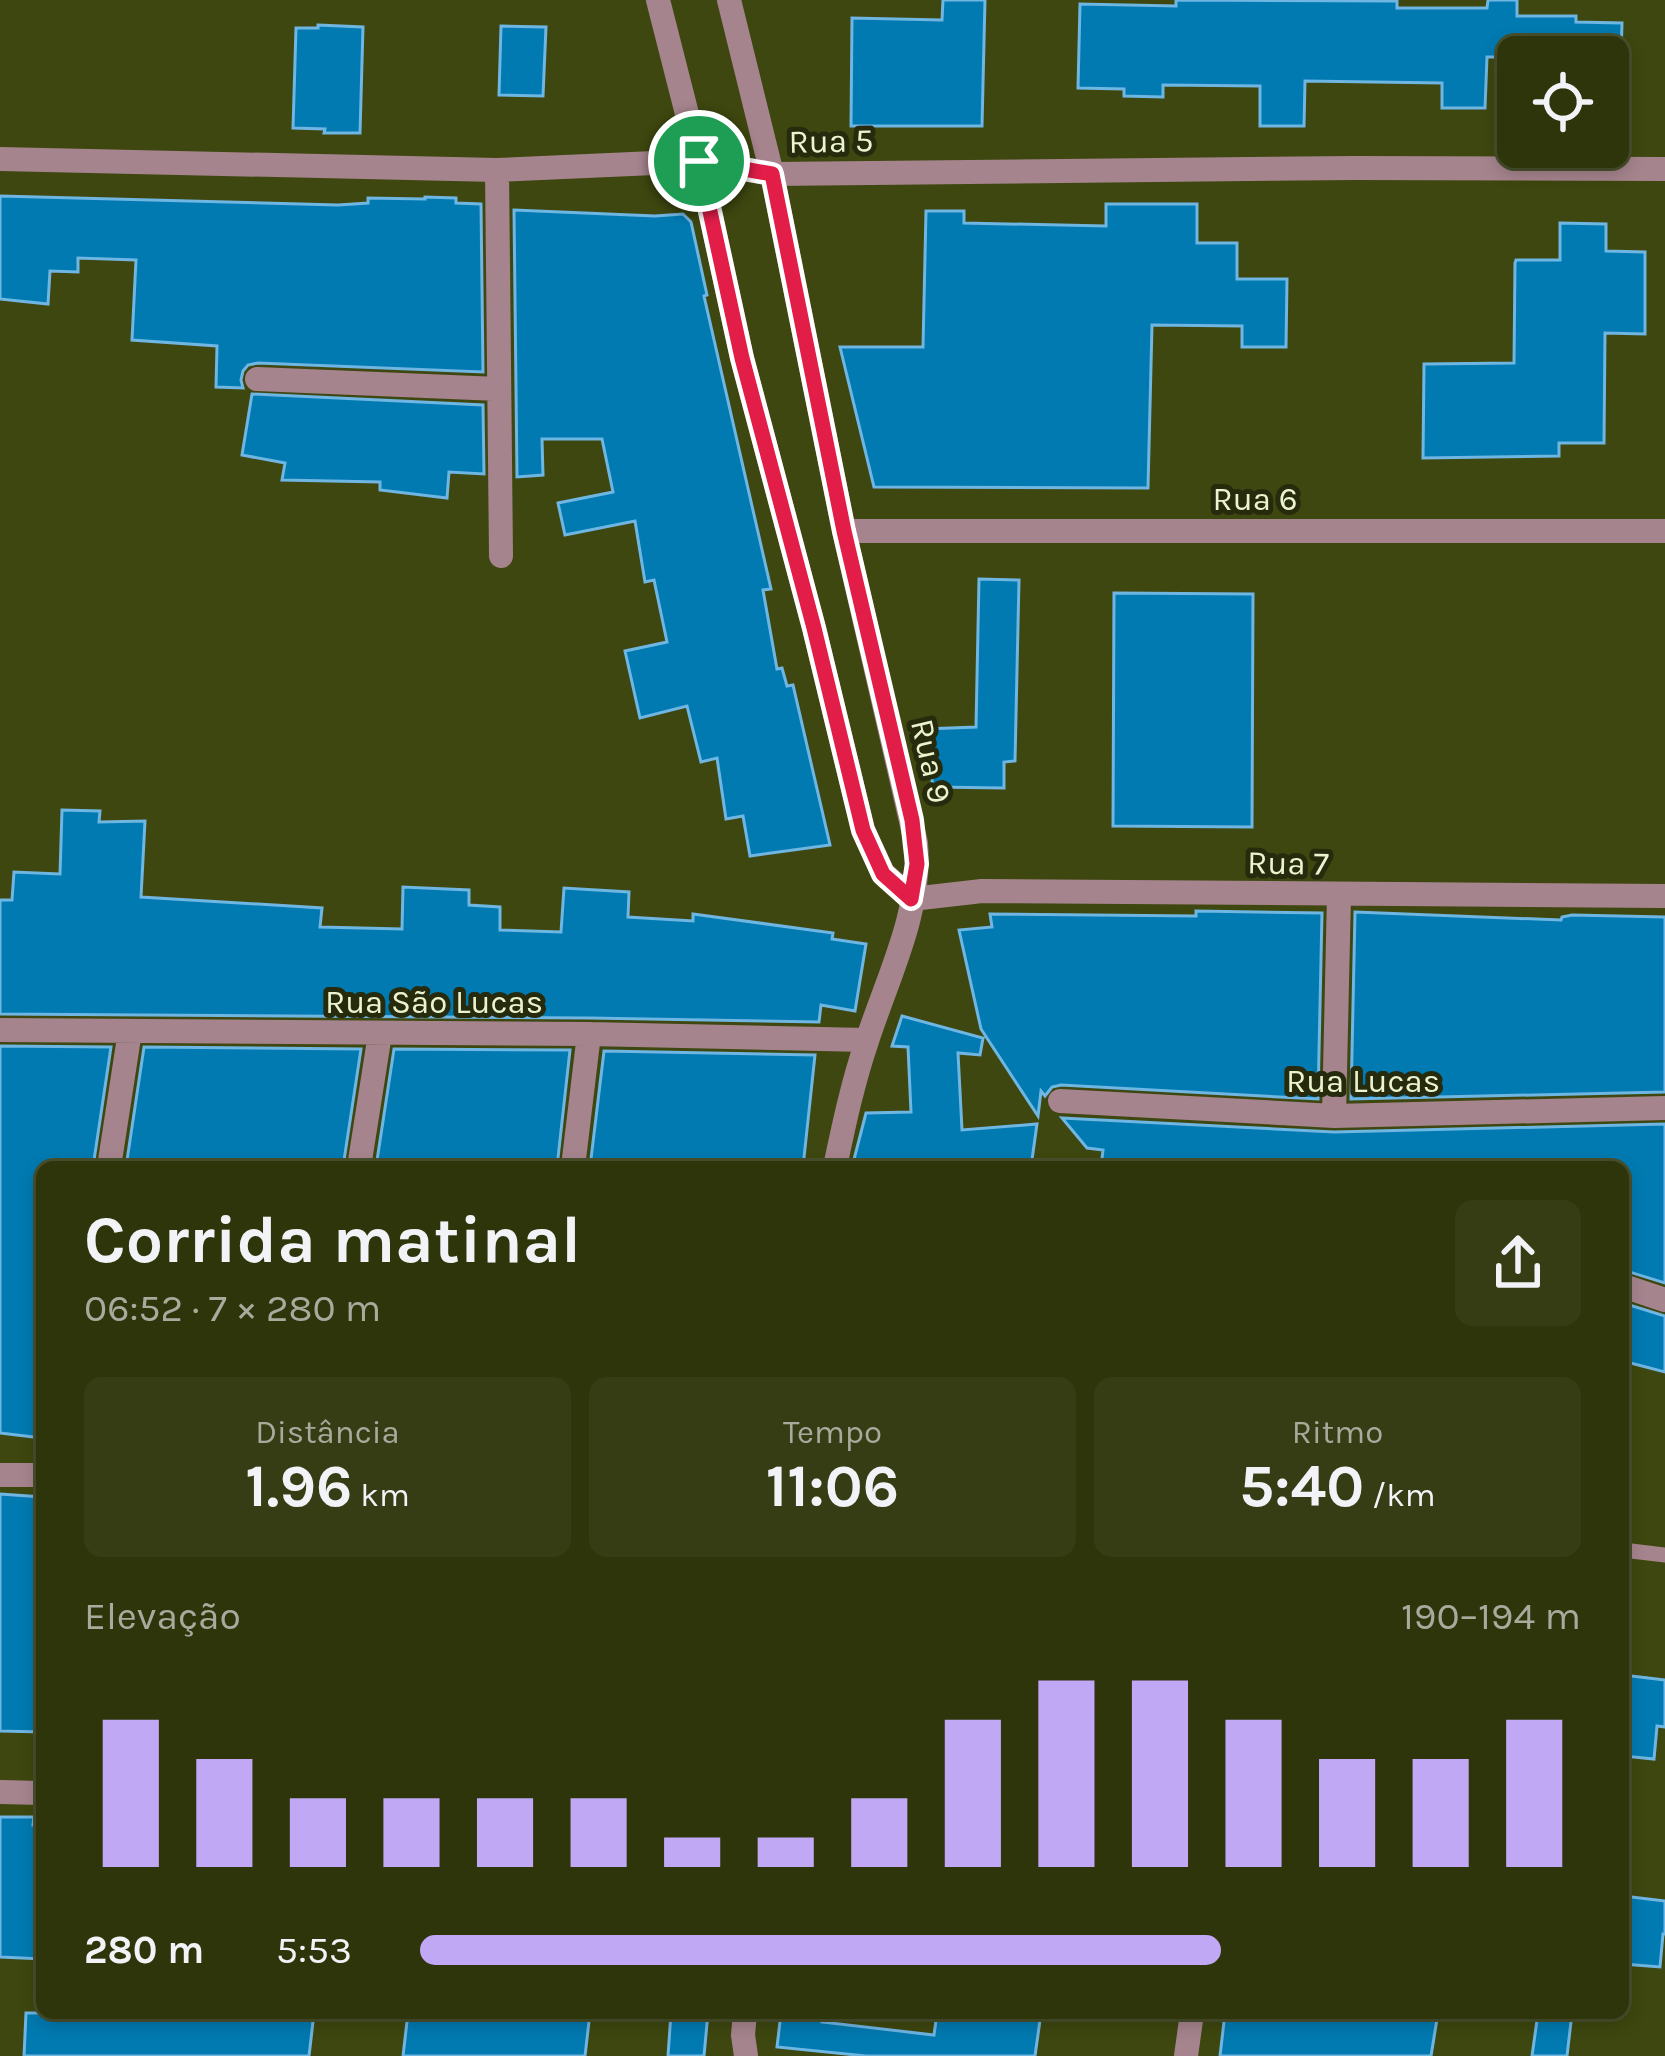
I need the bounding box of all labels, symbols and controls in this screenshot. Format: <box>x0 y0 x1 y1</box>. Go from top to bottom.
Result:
map controls <box>1497 36 1629 168</box>
button: locate <box>1497 36 1629 168</box>
pin <box>648 110 750 212</box>
street label: Rua 5 <box>788 121 874 161</box>
icon: arrive <box>666 128 732 194</box>
street label: Rua 6 <box>1212 480 1298 518</box>
street label: Rua 9 <box>903 715 959 807</box>
street label: Rua 7 <box>1247 843 1329 883</box>
street label: Rua São Lucas <box>325 983 543 1021</box>
street label: Rua Lucas <box>1286 1062 1440 1100</box>
button: share <box>1455 1200 1581 1326</box>
text: Corrida matinal <box>84 1201 581 1279</box>
text: 06:52 · 7 × 280 m <box>84 1285 381 1331</box>
text: Distância <box>255 1413 400 1451</box>
text: Tempo <box>783 1413 882 1451</box>
text: Ritmo <box>1292 1413 1383 1451</box>
text: 1.96 <box>245 1451 353 1521</box>
text: 11:06 <box>766 1451 899 1521</box>
text: 5:40 <box>1239 1451 1364 1521</box>
text: km <box>353 1476 410 1514</box>
text: /km <box>1364 1476 1436 1514</box>
text: Elevação <box>84 1593 241 1639</box>
text: 190–194 m <box>1401 1593 1581 1639</box>
text: 280 m <box>84 1927 204 1973</box>
text: 5:53 <box>276 1927 352 1973</box>

